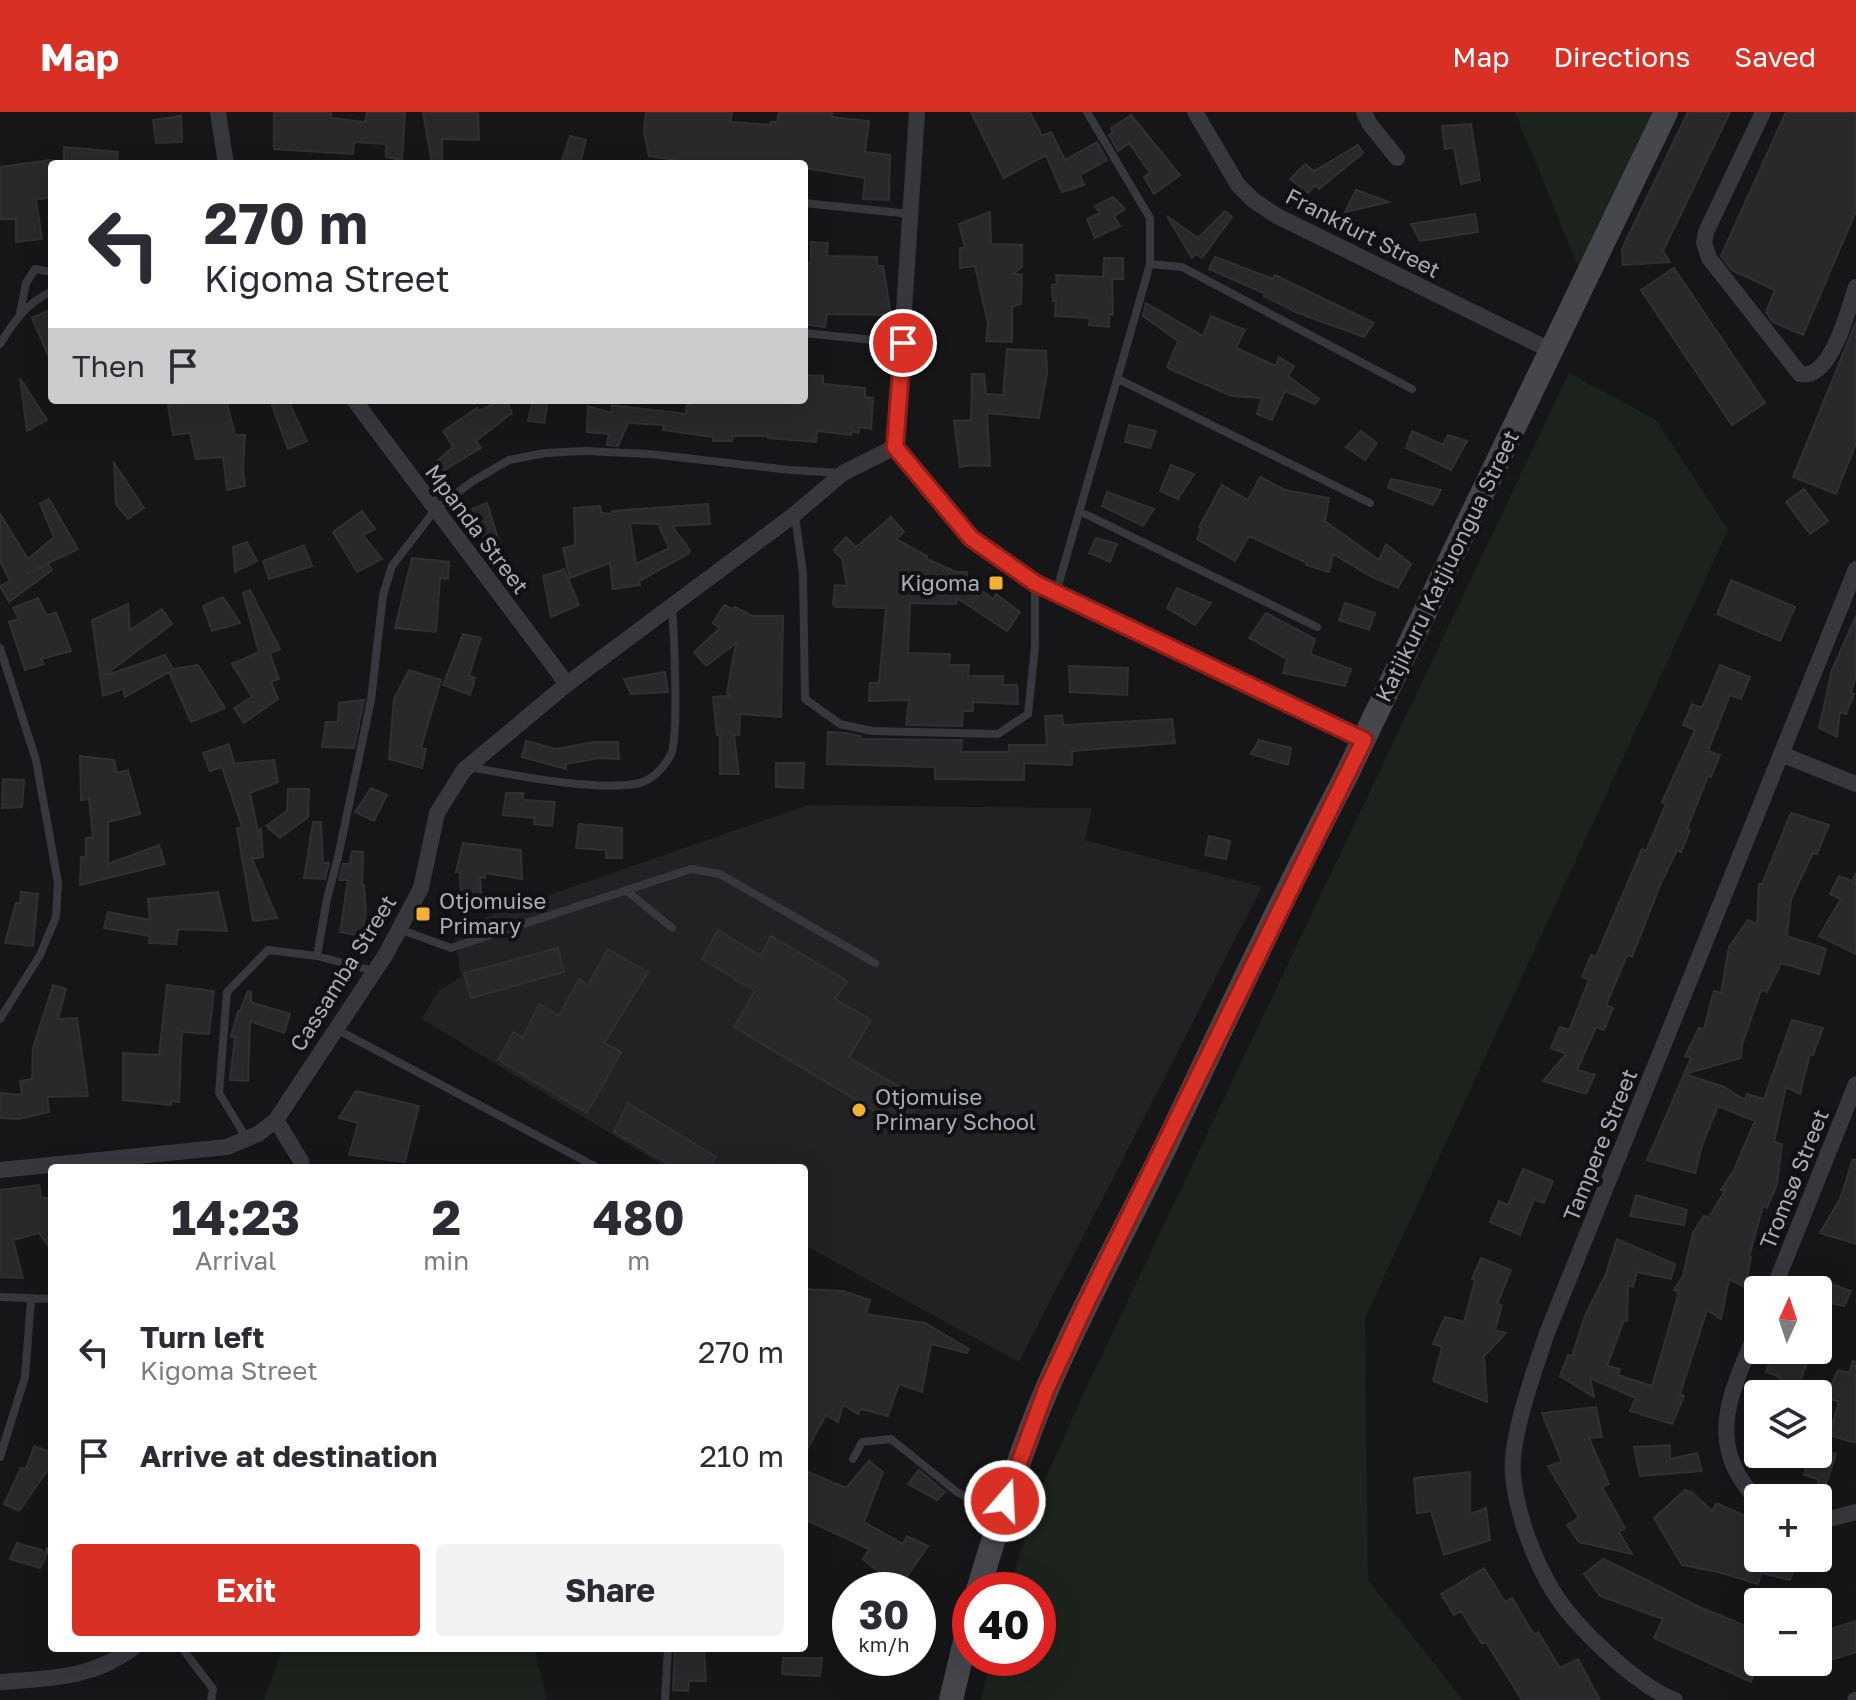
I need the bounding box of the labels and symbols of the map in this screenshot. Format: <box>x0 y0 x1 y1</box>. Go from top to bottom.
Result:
street label: Frankfurt Street <box>1282 182 1445 283</box>
pin <box>869 309 937 377</box>
street label: Katjikuru Katjiuongua Street <box>1369 426 1524 706</box>
street label: Mpanda Street <box>420 459 535 599</box>
place label: Kigoma <box>900 569 980 596</box>
marker: Kigoma <box>987 574 1005 592</box>
place label: Otjomuise Primary <box>439 887 546 939</box>
street label: Cassamba Street <box>284 890 402 1056</box>
marker: Otjomuise Primary <box>414 905 432 923</box>
street label: Tampere Street <box>1557 1065 1642 1225</box>
place label: Otjomuise Primary School <box>875 1083 1036 1135</box>
marker: Otjomuise Primary School <box>850 1101 868 1119</box>
street label: Tromsø Street <box>1753 1105 1834 1253</box>
north arrow <box>1744 1276 1832 1364</box>
position arrow <box>963 1459 1047 1543</box>
speed limit sign: 40 <box>952 1572 1056 1676</box>

